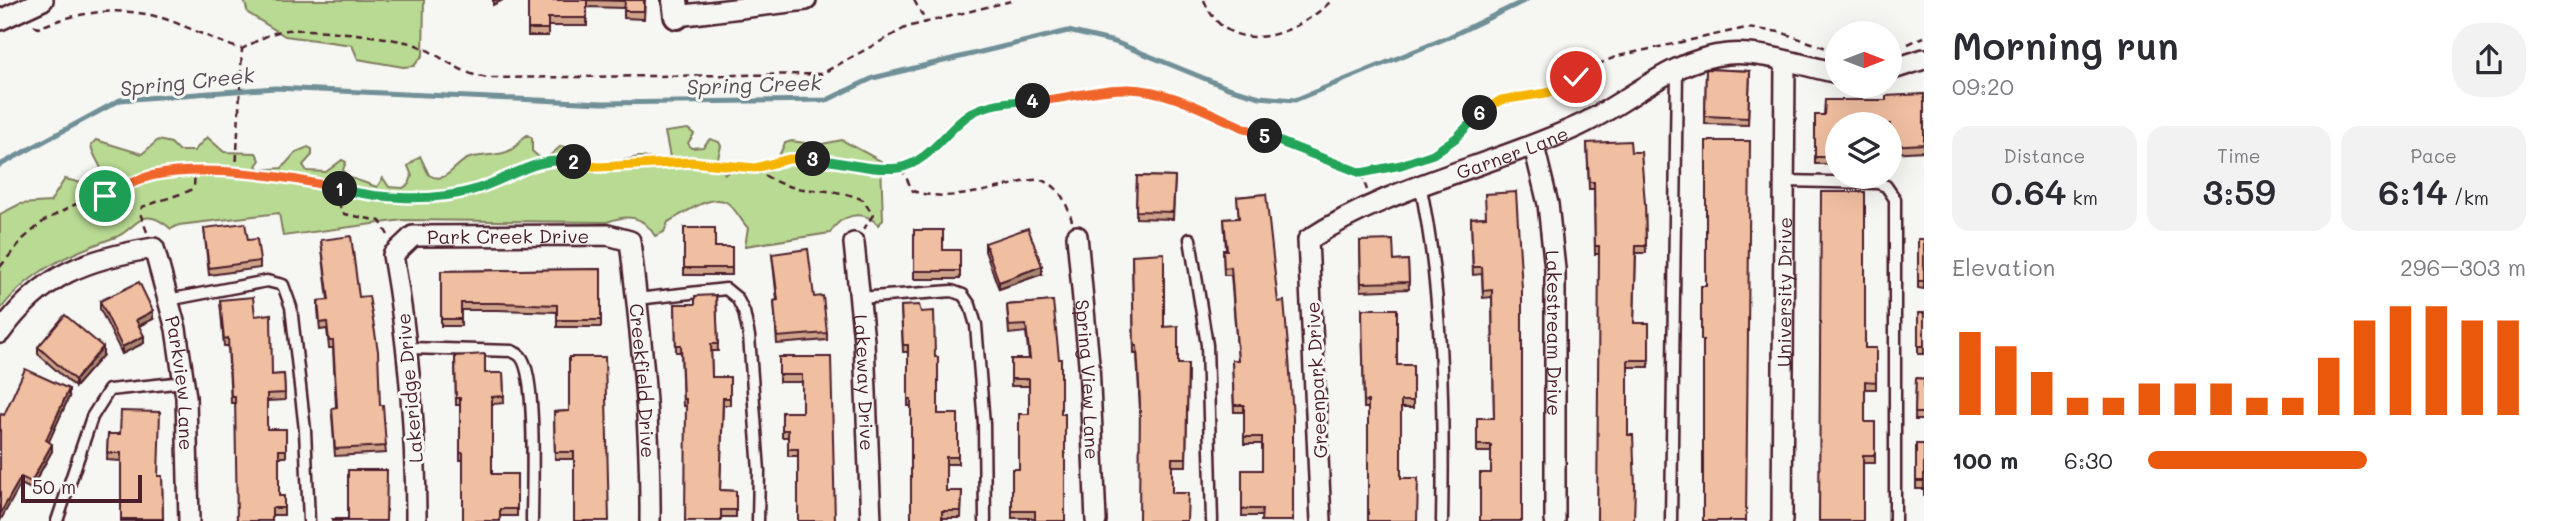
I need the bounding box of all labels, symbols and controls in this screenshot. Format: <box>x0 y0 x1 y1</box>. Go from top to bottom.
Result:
text: Morning run <box>1952 20 2179 70</box>
north arrow <box>1825 21 1902 98</box>
map controls <box>1825 21 1902 189</box>
button: share <box>2452 23 2526 97</box>
pin <box>1546 47 1606 107</box>
icon: check <box>1557 58 1595 96</box>
water label: Spring Creek <box>118 60 256 101</box>
water label: Spring Creek <box>686 68 823 100</box>
text: 09:20 <box>1952 71 2014 101</box>
pin: 4 <box>1016 84 1050 119</box>
text: 4 <box>1026 88 1039 113</box>
pin: 6 <box>1462 96 1498 130</box>
text: 6 <box>1474 100 1485 125</box>
button: layers <box>1825 112 1902 189</box>
pin: 5 <box>1248 118 1282 154</box>
street label: Garner Lane <box>1453 120 1572 184</box>
text: 5 <box>1259 123 1270 148</box>
pin: 3 <box>796 142 830 176</box>
text: Distance <box>2003 143 2085 168</box>
text: Time <box>2217 143 2261 168</box>
text: Pace <box>2410 143 2457 168</box>
pin: 2 <box>556 144 592 180</box>
text: 3 <box>807 146 818 171</box>
text: 2 <box>568 149 579 174</box>
pin <box>75 166 135 226</box>
text: 0.64 <box>1991 168 2066 214</box>
text: 3:59 <box>2202 168 2276 214</box>
text: 6:14 <box>2378 168 2448 214</box>
pin: 1 <box>322 172 358 206</box>
text: 1 <box>335 176 344 201</box>
icon: arrive <box>86 177 124 215</box>
text: km <box>2066 185 2098 210</box>
text: /km <box>2448 185 2489 210</box>
street label: University Drive <box>1771 217 1796 367</box>
street label: Park Creek Drive <box>427 223 589 248</box>
street label: Lakestream Drive <box>1541 249 1568 416</box>
text: Elevation <box>1952 252 2055 282</box>
text: 296–303 m <box>2400 252 2526 282</box>
street label: Spring View Lane <box>1071 298 1106 460</box>
street label: Greenpark Drive <box>1299 301 1333 459</box>
street label: Creekfield Drive <box>625 302 662 458</box>
street label: Lakeridge Drive <box>390 312 428 464</box>
street label: Parkview Lane <box>160 313 200 451</box>
street label: Lakeway Drive <box>849 313 881 451</box>
text: 100 m <box>1952 445 2018 475</box>
text: 6:30 <box>2064 445 2113 475</box>
scale bar <box>21 472 142 504</box>
text: 50 m <box>32 474 76 499</box>

